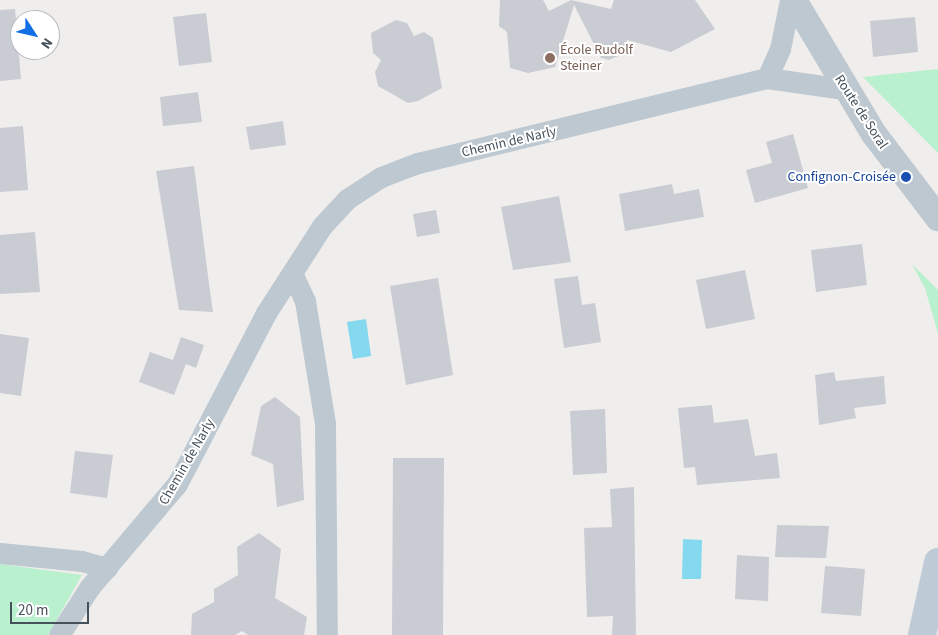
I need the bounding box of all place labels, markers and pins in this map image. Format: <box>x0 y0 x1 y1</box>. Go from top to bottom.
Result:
place label: École Rudolf Steiner <box>560 42 633 74</box>
marker: École Rudolf Steiner <box>544 52 556 64</box>
place label: Confignon-Croisée <box>787 169 896 185</box>
marker: Confignon-Croisée <box>900 171 912 183</box>

